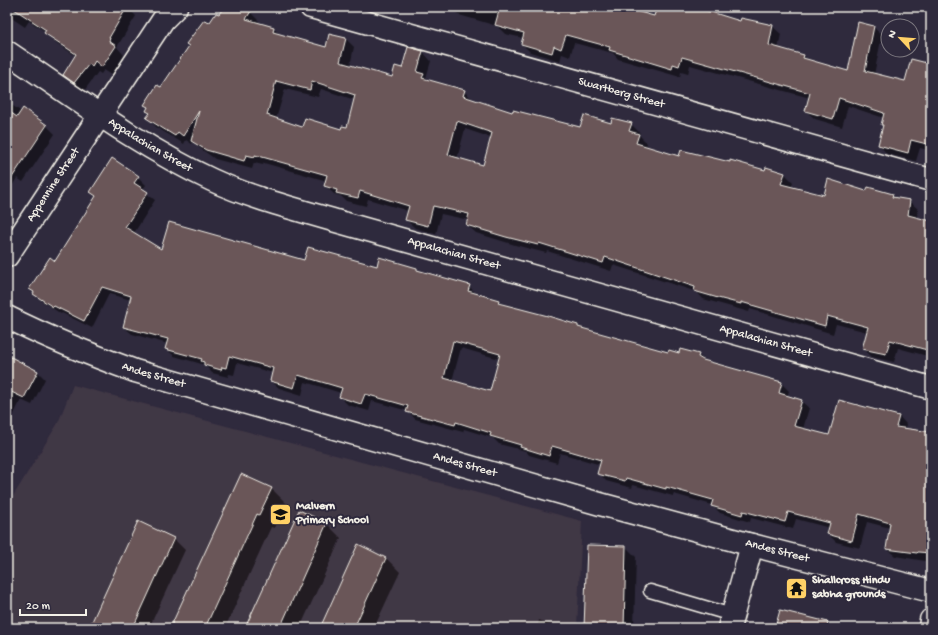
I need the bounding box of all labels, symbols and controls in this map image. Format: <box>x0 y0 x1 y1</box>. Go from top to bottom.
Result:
north arrow <box>880 18 920 58</box>
text: N <box>886 29 900 40</box>
street label: Swartberg Street <box>576 75 667 113</box>
street label: Appalachian Street <box>105 115 195 176</box>
street label: Appennine Street <box>24 144 84 225</box>
street label: Appalachian Street <box>406 234 503 274</box>
street label: Appalachian Street <box>718 322 815 362</box>
street label: Andes Street <box>120 360 188 392</box>
street label: Andes Street <box>431 450 499 481</box>
place label: Malvern Primary School <box>295 500 369 528</box>
school or university icon: Malvern Primary School <box>268 501 294 527</box>
street label: Andes Street <box>744 536 812 567</box>
place label: Shallcross Hindu sabha grounds <box>812 574 890 602</box>
temple icon: Shallcross Hindu sabha grounds <box>784 575 810 601</box>
scale bar <box>20 591 86 617</box>
text: 20 m <box>26 600 51 614</box>

